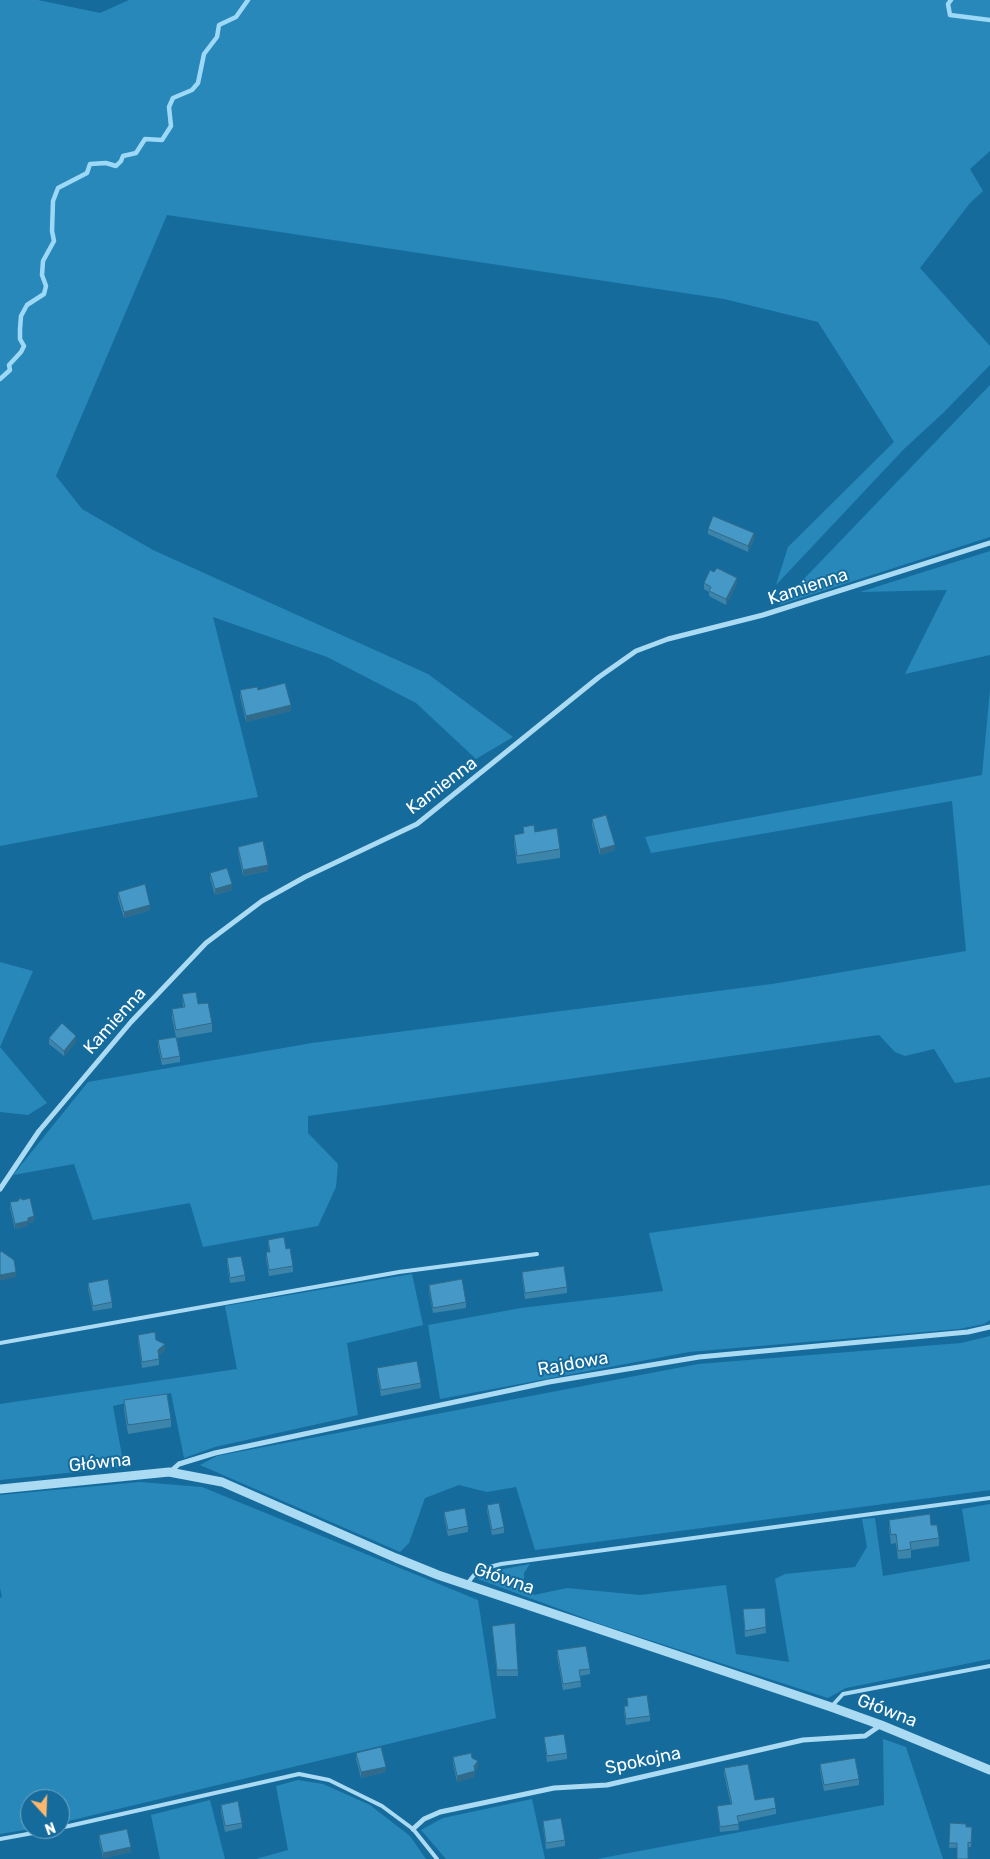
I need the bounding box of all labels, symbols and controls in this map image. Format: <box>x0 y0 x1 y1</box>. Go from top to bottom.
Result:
street label: Kamienna <box>765 564 851 610</box>
street label: Kamienna <box>402 752 482 820</box>
street label: Kamienna <box>79 983 151 1059</box>
street label: Rajdowa <box>536 1347 610 1381</box>
street label: Główna <box>68 1449 132 1477</box>
street label: Główna <box>471 1559 537 1599</box>
street label: Główna <box>854 1690 920 1732</box>
street label: Spokojna <box>603 1742 683 1780</box>
north arrow <box>20 1789 70 1839</box>
text: N <box>42 1818 58 1837</box>

